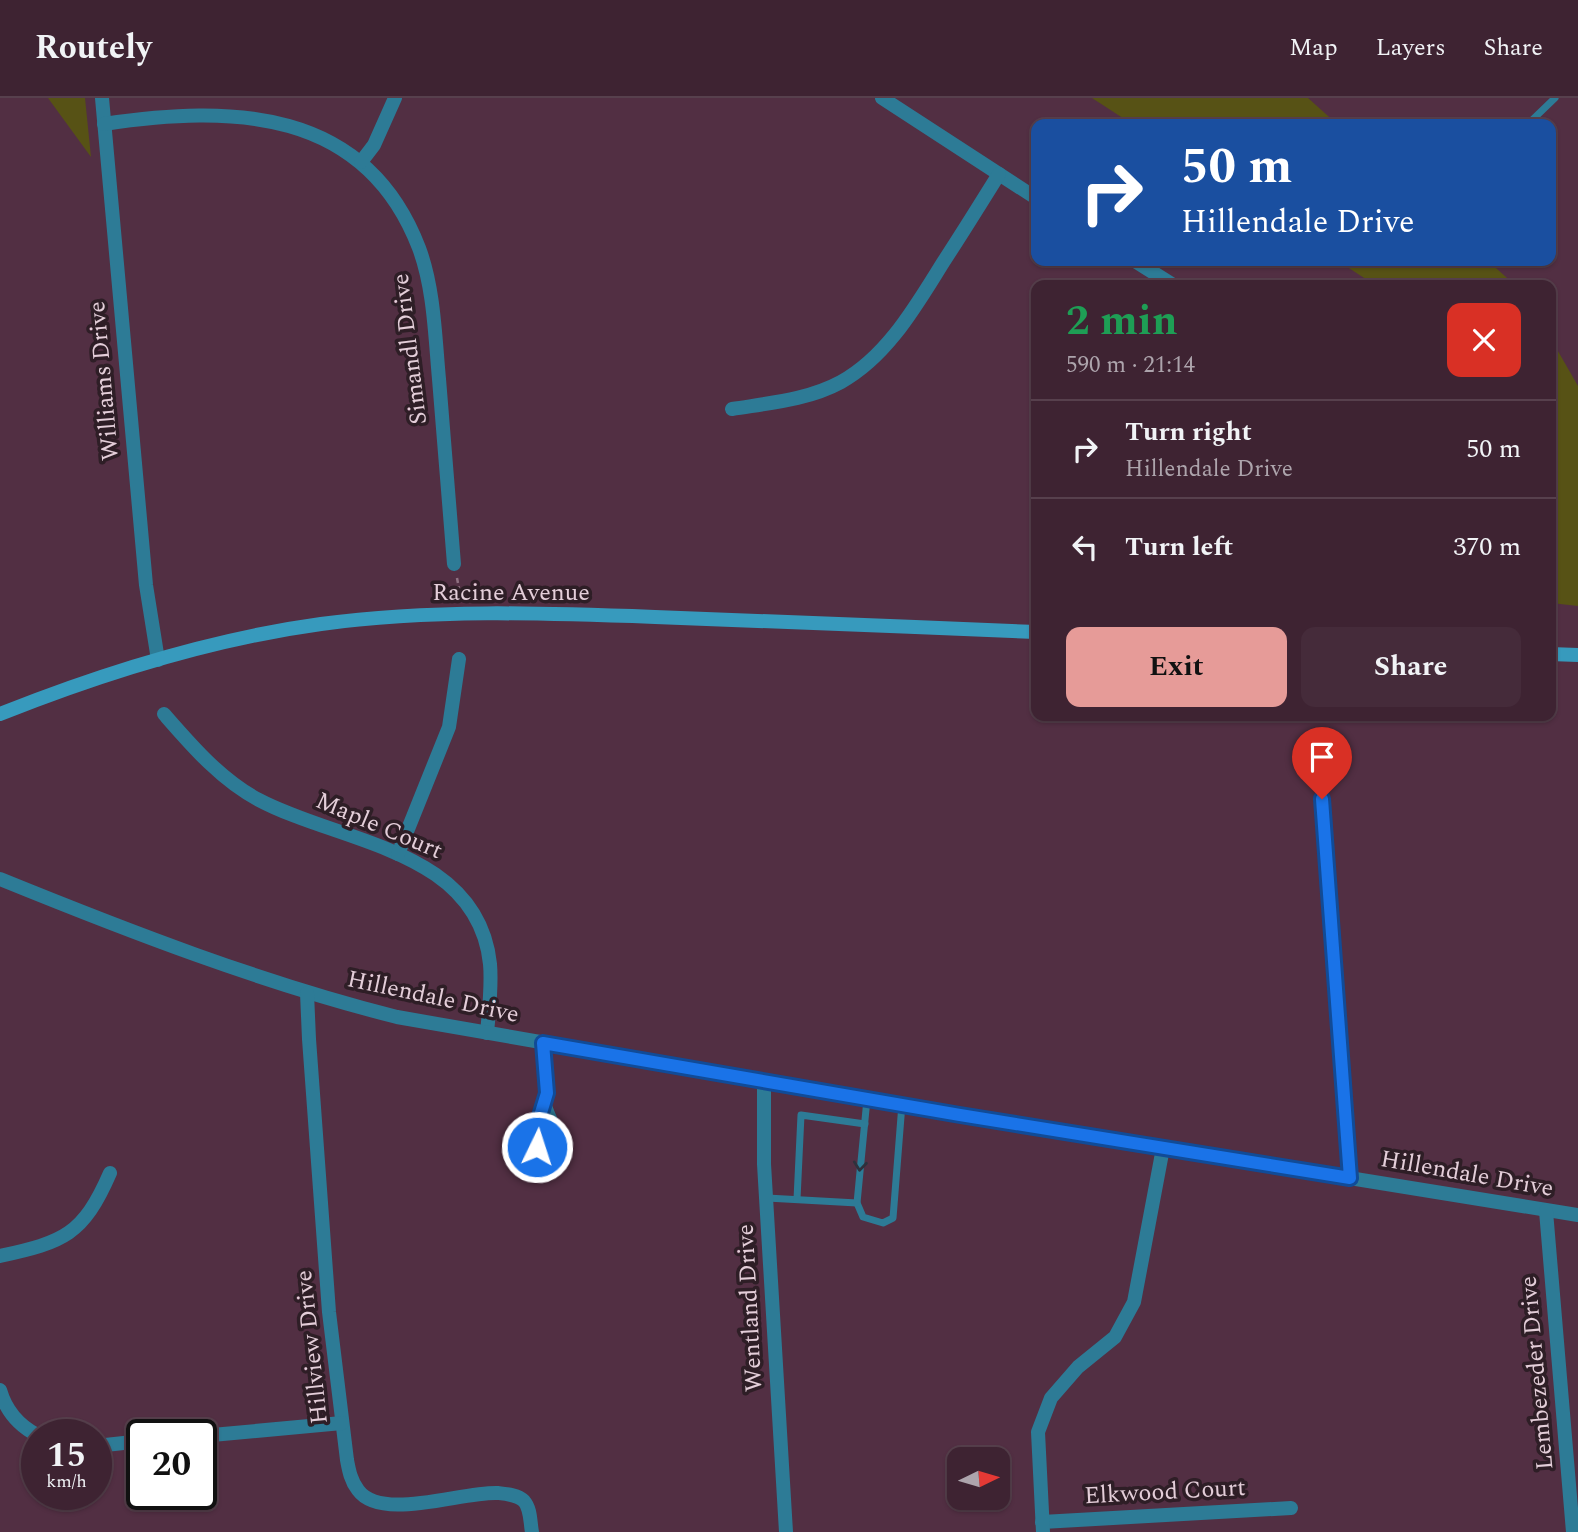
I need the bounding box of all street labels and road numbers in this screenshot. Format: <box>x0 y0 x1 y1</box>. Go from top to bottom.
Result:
street label: Simandl Drive <box>383 272 437 426</box>
street label: Williams Drive <box>79 300 129 462</box>
street label: Racine Avenue <box>432 575 590 611</box>
street label: Maple Court <box>310 783 448 869</box>
street label: Hillendale Drive <box>344 961 522 1033</box>
street label: Hillendale Drive <box>1378 1141 1556 1207</box>
street label: Wentland Drive <box>728 1223 772 1393</box>
street label: Hillview Drive <box>286 1268 338 1426</box>
street label: Lembezeder Drive <box>1511 1274 1563 1472</box>
street label: Elkwood Court <box>1083 1470 1247 1514</box>

